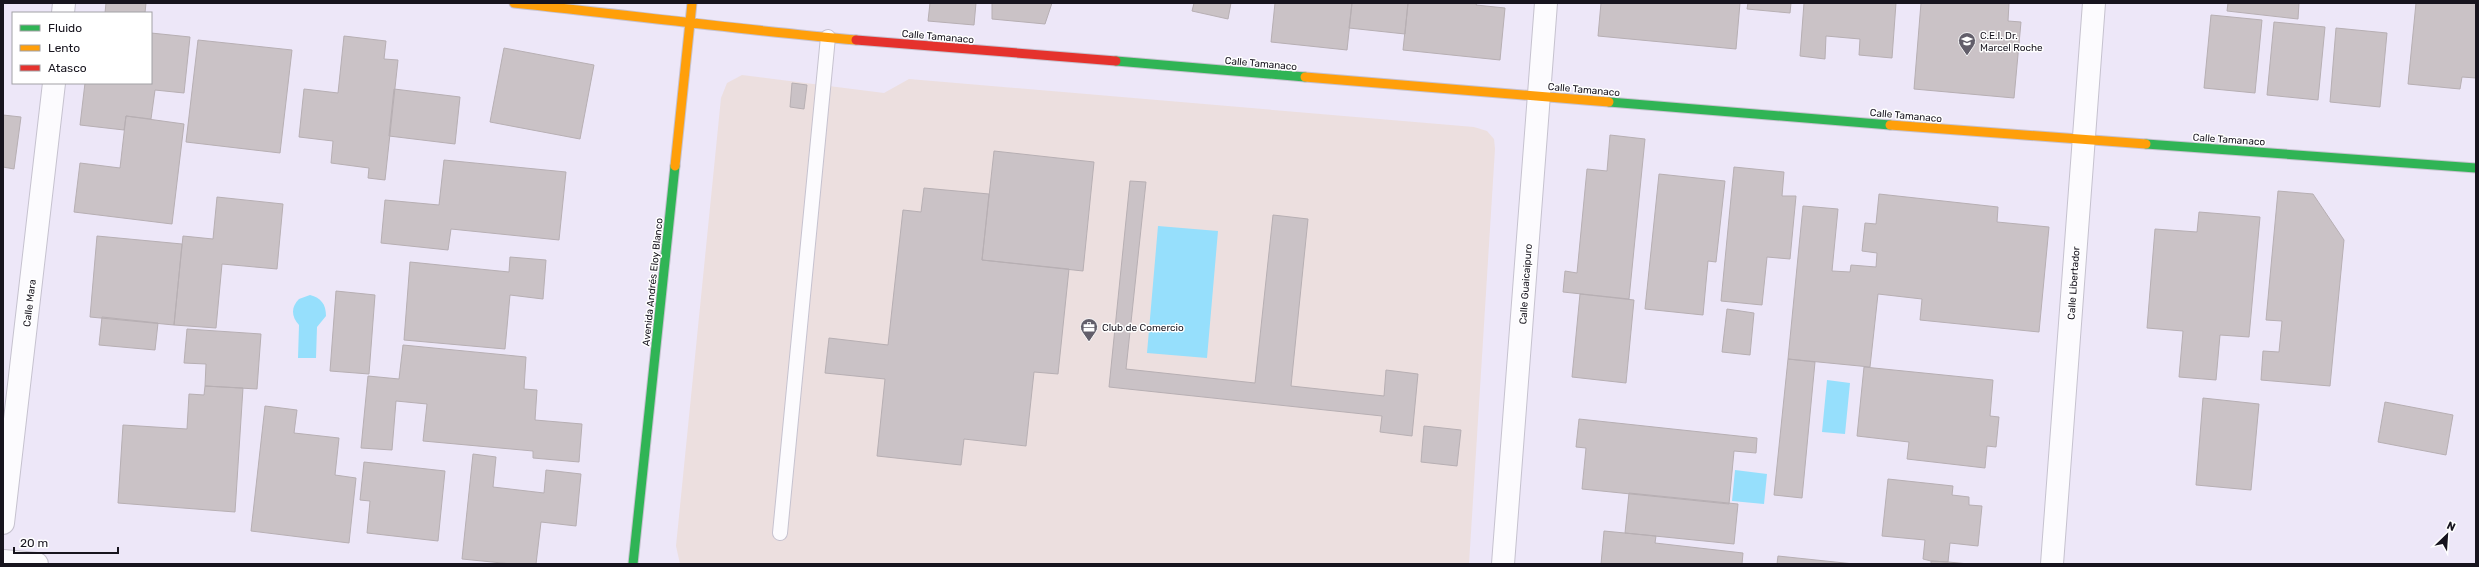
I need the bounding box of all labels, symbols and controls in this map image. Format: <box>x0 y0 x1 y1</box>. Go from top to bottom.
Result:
legend <box>12 12 152 84</box>
text: Fluido <box>48 21 82 35</box>
street label: Calle Tamanaco <box>901 28 975 46</box>
place label: C.E.I. Dr. Marcel Roche <box>1980 30 2043 54</box>
school or university icon: C.E.I. Dr. Marcel Roche <box>1957 31 1977 56</box>
text: Lento <box>48 41 80 55</box>
street label: Calle Tamanaco <box>1224 55 1298 73</box>
text: Atasco <box>48 61 87 75</box>
street label: Calle Tamanaco <box>1547 81 1621 99</box>
street label: Calle Tamanaco <box>1869 107 1943 125</box>
street label: Calle Tamanaco <box>2192 131 2266 149</box>
street label: Avenida Andrés Eloy Blanco <box>640 217 666 347</box>
street label: Calle Guaicaipuro <box>1517 243 1535 325</box>
street label: Calle Libertador <box>2065 246 2083 320</box>
street label: Calle Mara <box>21 279 39 328</box>
office icon: Club de Comercio <box>1079 317 1099 342</box>
place label: Club de Comercio <box>1102 322 1184 334</box>
north arrow <box>2427 515 2467 555</box>
text: N <box>2445 519 2457 534</box>
scale bar <box>14 529 118 555</box>
text: 20 m <box>20 536 48 550</box>

